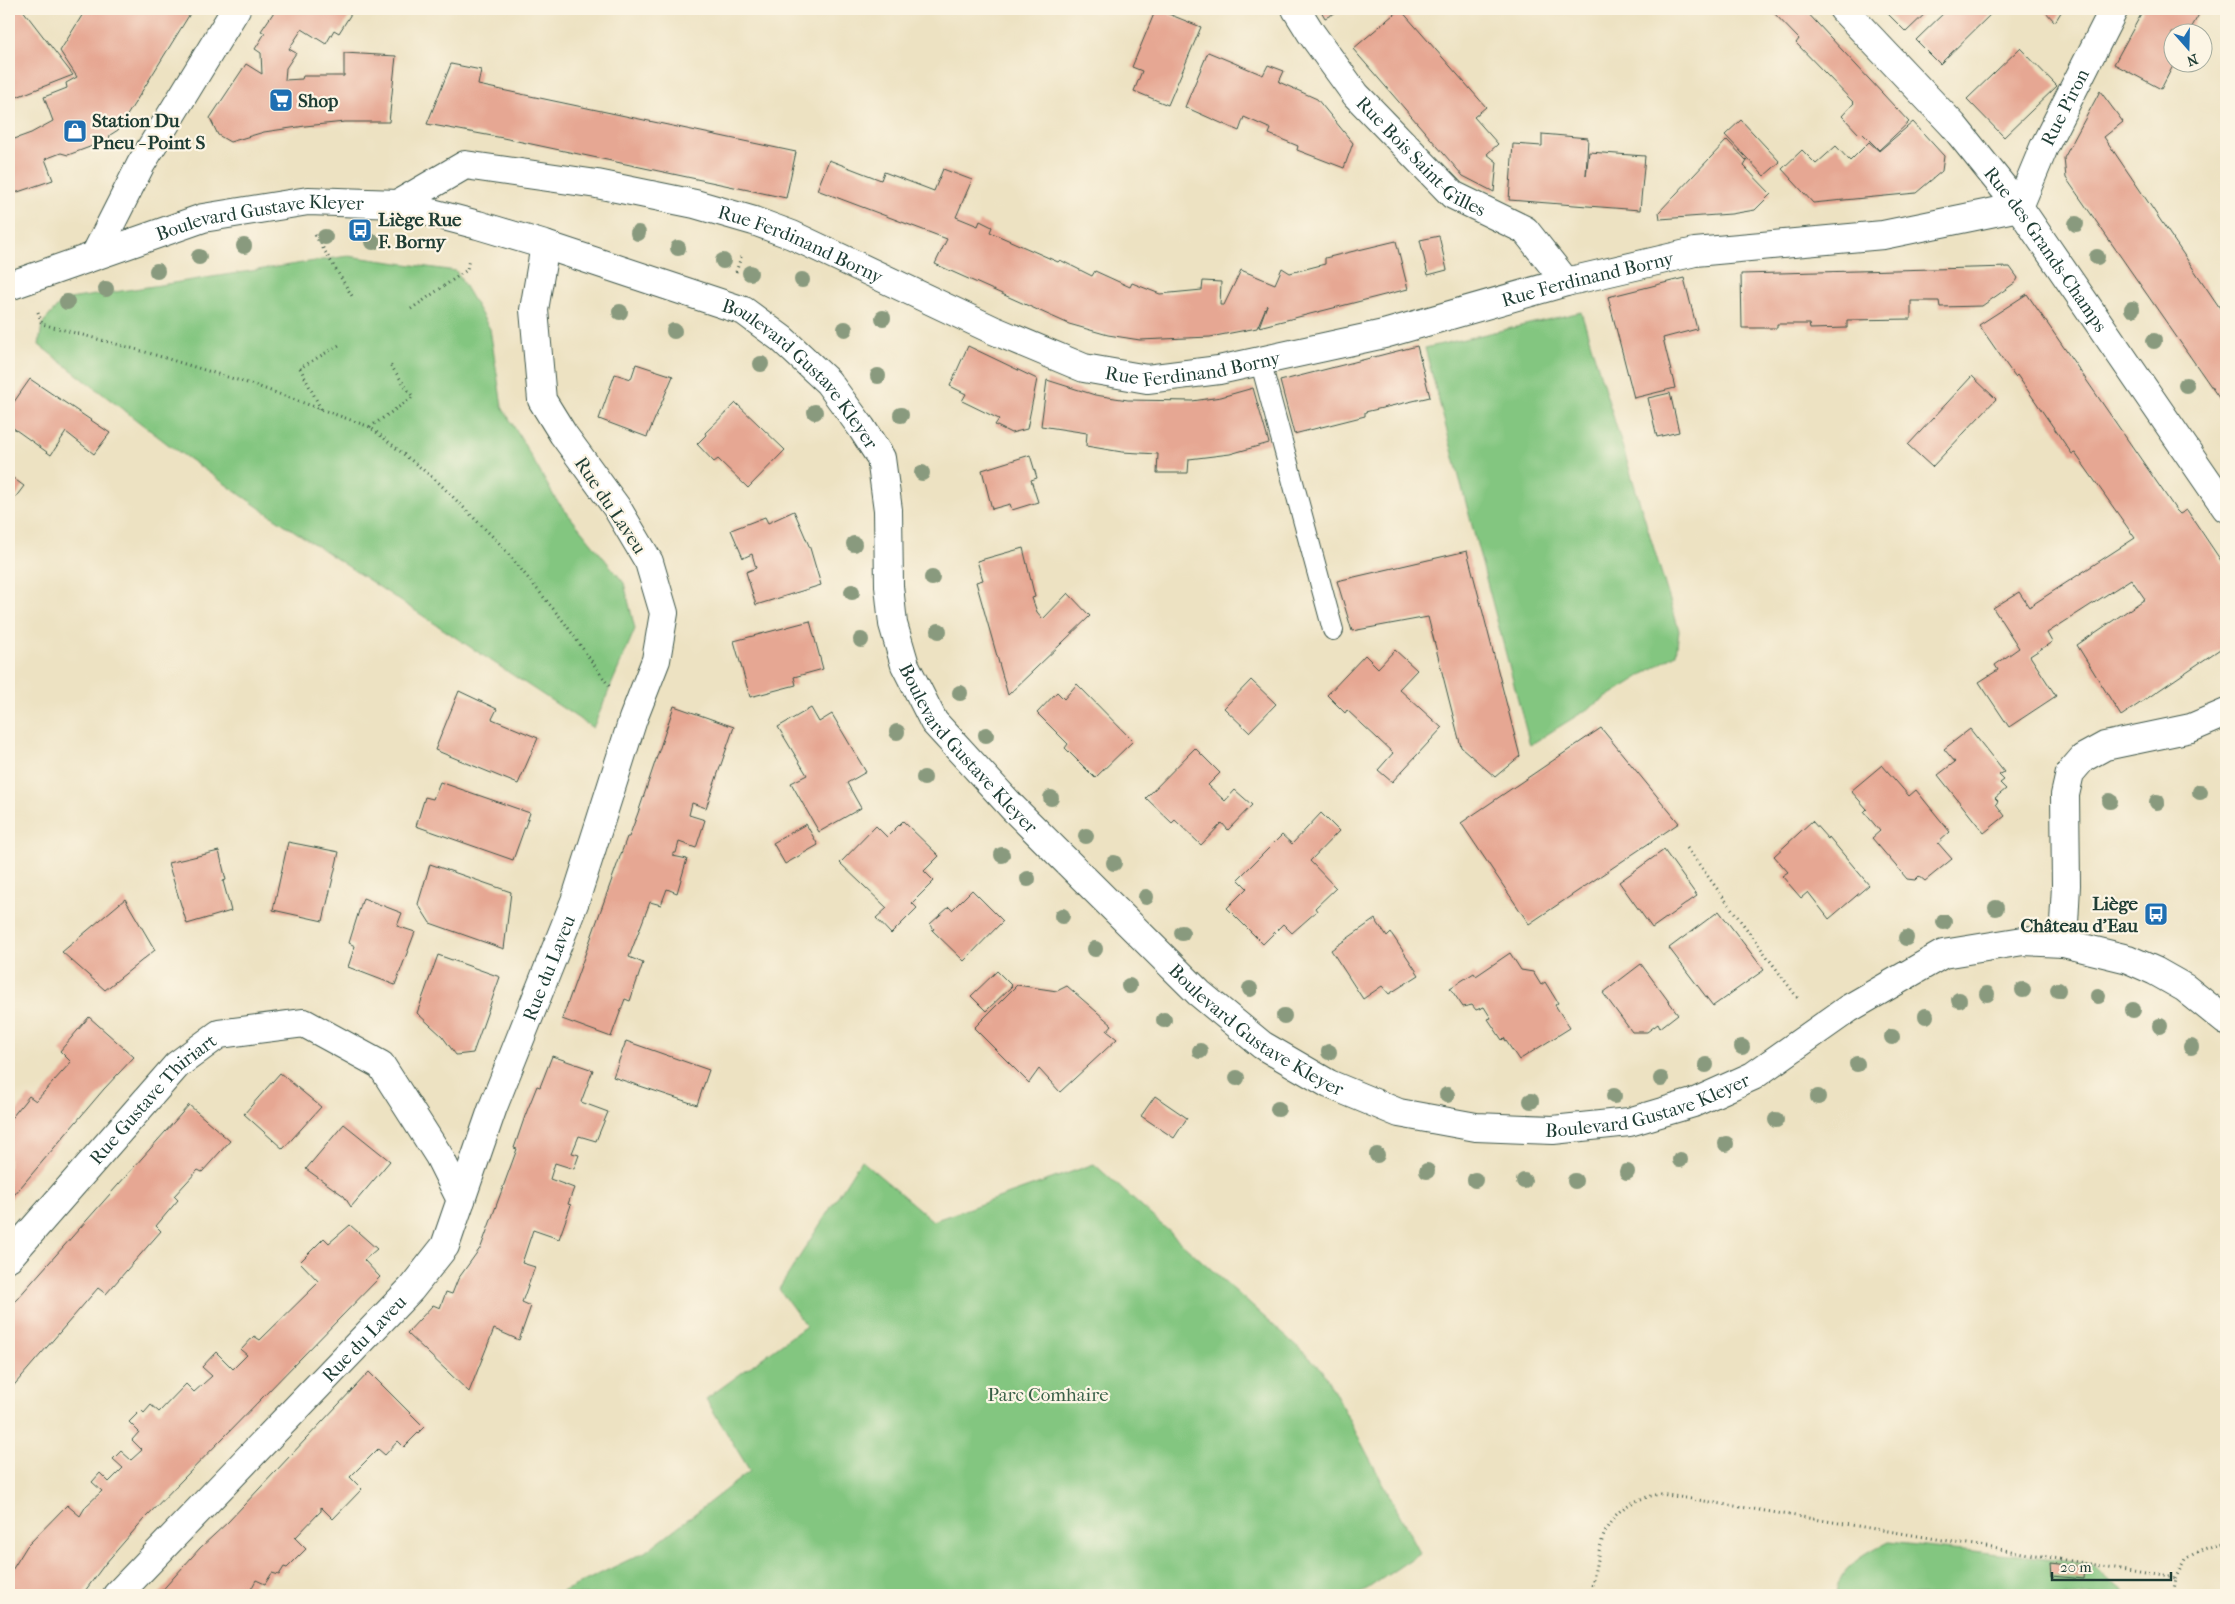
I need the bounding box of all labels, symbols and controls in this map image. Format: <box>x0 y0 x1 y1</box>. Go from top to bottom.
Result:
north arrow <box>2162 22 2212 72</box>
text: N <box>2184 50 2200 70</box>
street label: Rue Piron <box>2037 65 2094 149</box>
supermarket icon: Shop <box>268 87 294 113</box>
place label: Shop <box>298 90 338 112</box>
street label: Rue Bois Saint-Gilles <box>1351 92 1489 221</box>
place label: Station Du Pneu - Point S <box>92 110 205 154</box>
shop icon: Station Du Pneu - Point S <box>62 118 88 144</box>
street label: Rue des Grands-Champs <box>1979 163 2111 336</box>
street label: Boulevard Gustave Kleyer <box>153 191 365 246</box>
street label: Rue Ferdinand Borny <box>715 201 887 289</box>
place label: Liège Rue F. Borny <box>377 209 462 253</box>
bus stop icon: Liège Rue F. Borny <box>347 217 373 243</box>
street label: Rue Ferdinand Borny <box>1499 247 1677 312</box>
street label: Boulevard Gustave Kleyer <box>719 295 883 454</box>
street label: Rue Ferdinand Borny <box>1104 347 1283 391</box>
street label: Rue du Laveu <box>570 453 651 558</box>
street label: Boulevard Gustave Kleyer <box>894 660 1042 839</box>
place label: Liège Château d'Eau <box>2021 893 2139 937</box>
bus stop icon: Liège Château d'Eau <box>2143 901 2169 927</box>
street label: Rue du Laveu <box>518 912 580 1024</box>
street label: Boulevard Gustave Kleyer <box>1164 959 1348 1101</box>
street label: Rue Gustave Thiriart <box>85 1030 221 1169</box>
street label: Boulevard Gustave Kleyer <box>1545 1069 1754 1142</box>
street label: Rue du Laveu <box>318 1291 411 1387</box>
park label: Parc Comhaire <box>987 1384 1109 1406</box>
scale bar <box>2052 1549 2171 1581</box>
text: 20 m <box>2060 1558 2092 1576</box>

